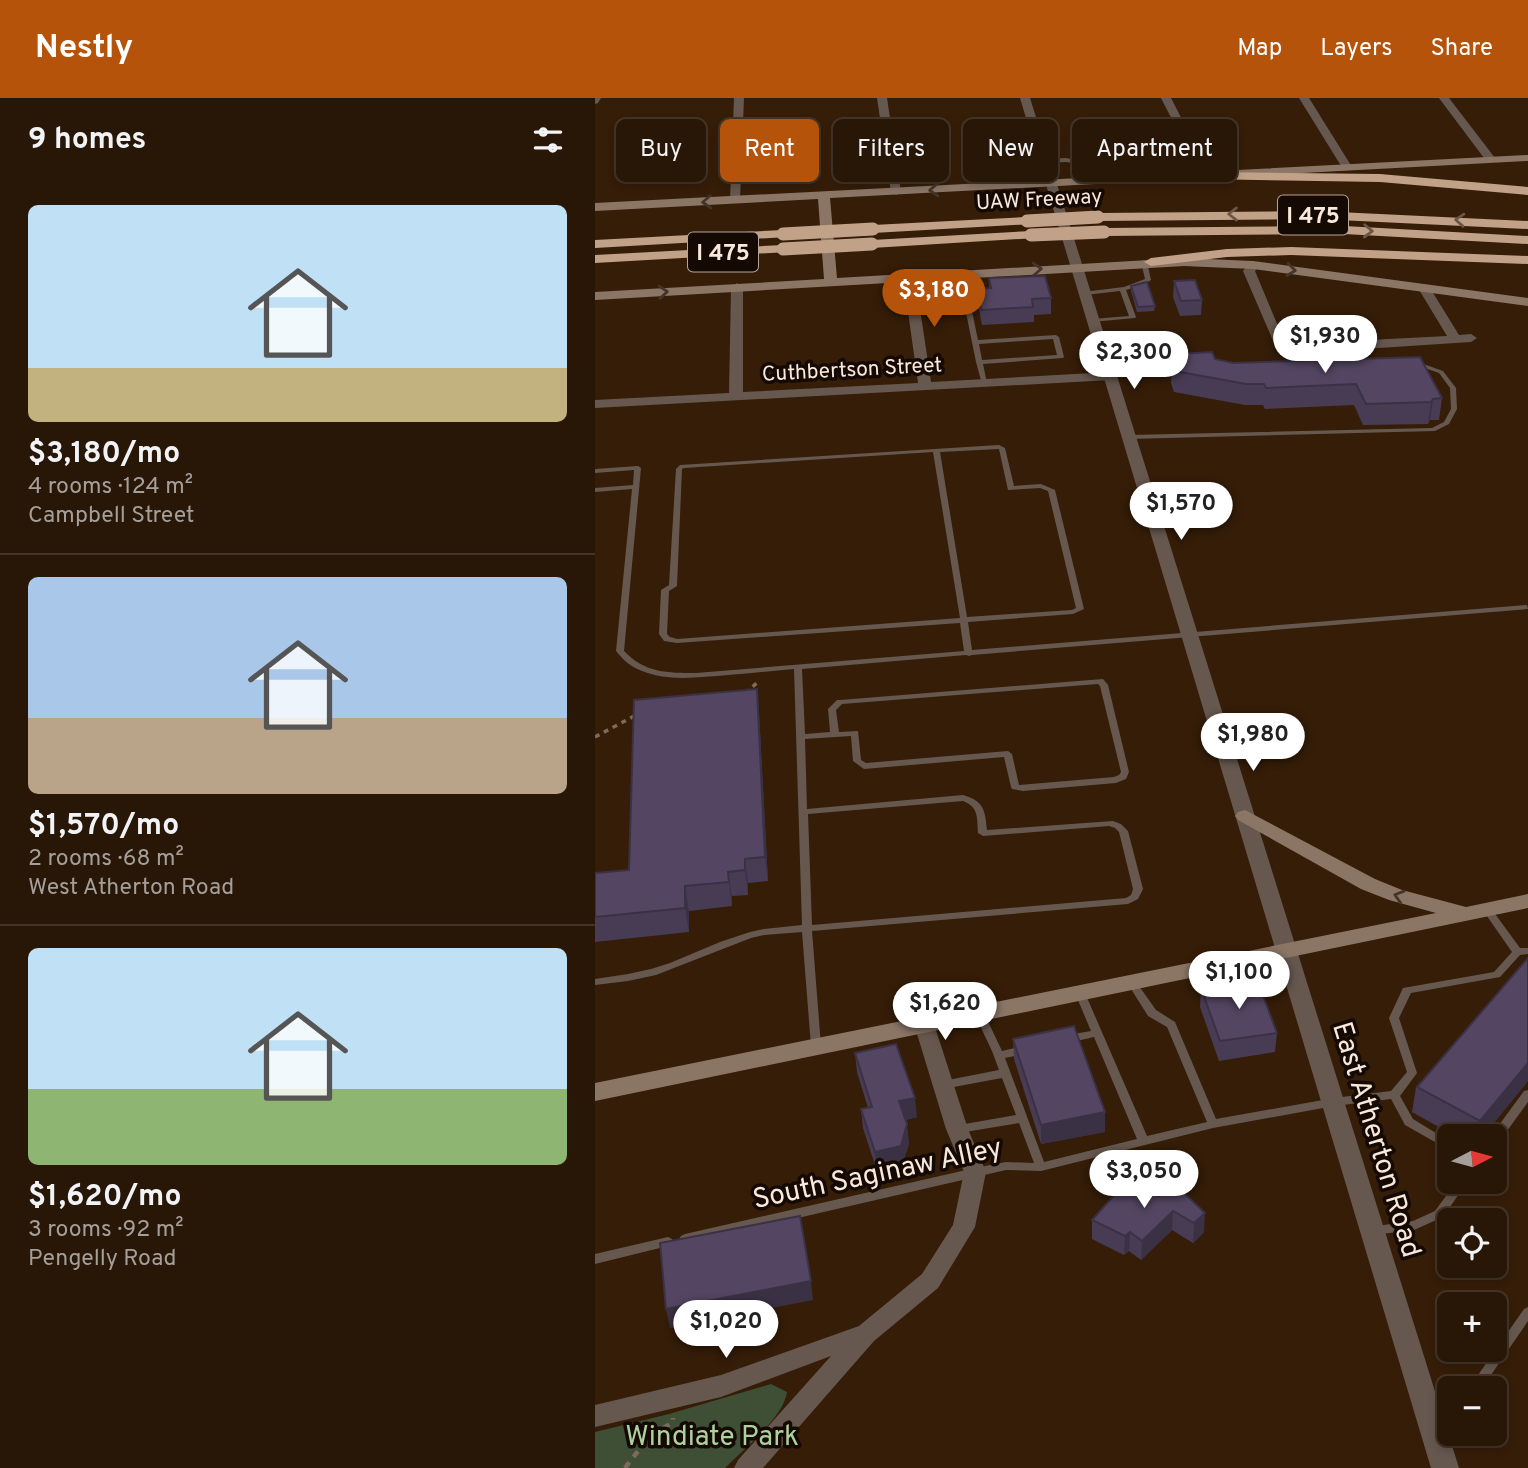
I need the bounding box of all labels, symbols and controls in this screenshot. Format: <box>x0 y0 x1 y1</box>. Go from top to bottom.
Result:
text: Nestly <box>35 28 133 70</box>
text: Map <box>1237 34 1282 64</box>
text: Layers <box>1320 34 1392 64</box>
text: Share <box>1430 34 1493 64</box>
chip: Buy <box>616 119 706 182</box>
chip: Rent <box>720 119 819 182</box>
chip: Filters <box>833 119 949 182</box>
chip: New <box>963 119 1058 182</box>
chip: Apartment <box>1072 119 1237 182</box>
icon: filters <box>529 121 567 159</box>
text: 9 homes <box>28 122 146 159</box>
one-way arrow <box>928 182 939 197</box>
street label: UAW Freeway <box>975 184 1103 217</box>
one-way arrow <box>701 194 712 209</box>
road number: I 475 <box>1278 196 1348 234</box>
one-way arrow <box>1227 206 1237 222</box>
one-way arrow <box>1454 213 1465 228</box>
one-way arrow <box>1363 224 1374 239</box>
road number: I 475 <box>688 232 758 272</box>
icon: home <box>235 250 361 376</box>
one-way arrow <box>1032 262 1043 277</box>
one-way arrow <box>1285 262 1297 277</box>
pin: $3,180 <box>877 270 991 329</box>
text: $3,180 <box>898 277 970 306</box>
one-way arrow <box>658 285 669 300</box>
pin: $1,930 <box>1268 316 1382 375</box>
text: $1,930 <box>1289 323 1361 352</box>
pin: $2,300 <box>1077 331 1191 391</box>
text: $2,300 <box>1095 339 1173 368</box>
street label: Cuthbertson Street <box>761 352 943 389</box>
text: $3,180/mo <box>28 436 180 473</box>
text: 4 rooms · 124 m² <box>28 473 193 502</box>
pin: $1,570 <box>1124 482 1238 542</box>
text: $1,570 <box>1146 490 1216 519</box>
text: Campbell Street <box>28 502 195 531</box>
icon: home <box>235 622 361 748</box>
pin: $1,980 <box>1196 714 1310 773</box>
text: $1,980 <box>1217 721 1289 750</box>
text: $1,570/mo <box>28 808 179 845</box>
text: 2 rooms · 68 m² <box>28 845 184 874</box>
text: West Atherton Road <box>28 874 234 903</box>
one-way arrow <box>1393 890 1405 904</box>
pin: $1,100 <box>1182 951 1296 1011</box>
text: $1,100 <box>1205 959 1273 988</box>
pin: $1,620 <box>888 982 1002 1042</box>
text: $1,620 <box>909 990 981 1019</box>
icon: home <box>235 993 361 1119</box>
street label: East Atherton Road <box>1322 1018 1428 1262</box>
north arrow <box>1437 1124 1507 1194</box>
map controls <box>1437 1124 1507 1446</box>
street label: South Saginaw Alley <box>750 1131 1005 1219</box>
pin: $3,050 <box>1087 1150 1201 1210</box>
text: $3,050 <box>1105 1158 1183 1187</box>
text: $1,620/mo <box>28 1179 182 1216</box>
button: locate <box>1437 1208 1507 1278</box>
text: 3 rooms · 92 m² <box>28 1216 184 1245</box>
text: Pengelly Road <box>28 1245 177 1274</box>
button: + <box>1437 1292 1507 1362</box>
pin: $1,020 <box>669 1300 783 1360</box>
text: $1,020 <box>689 1308 763 1337</box>
button: − <box>1437 1376 1507 1446</box>
park label: Windiate Park <box>625 1420 799 1456</box>

